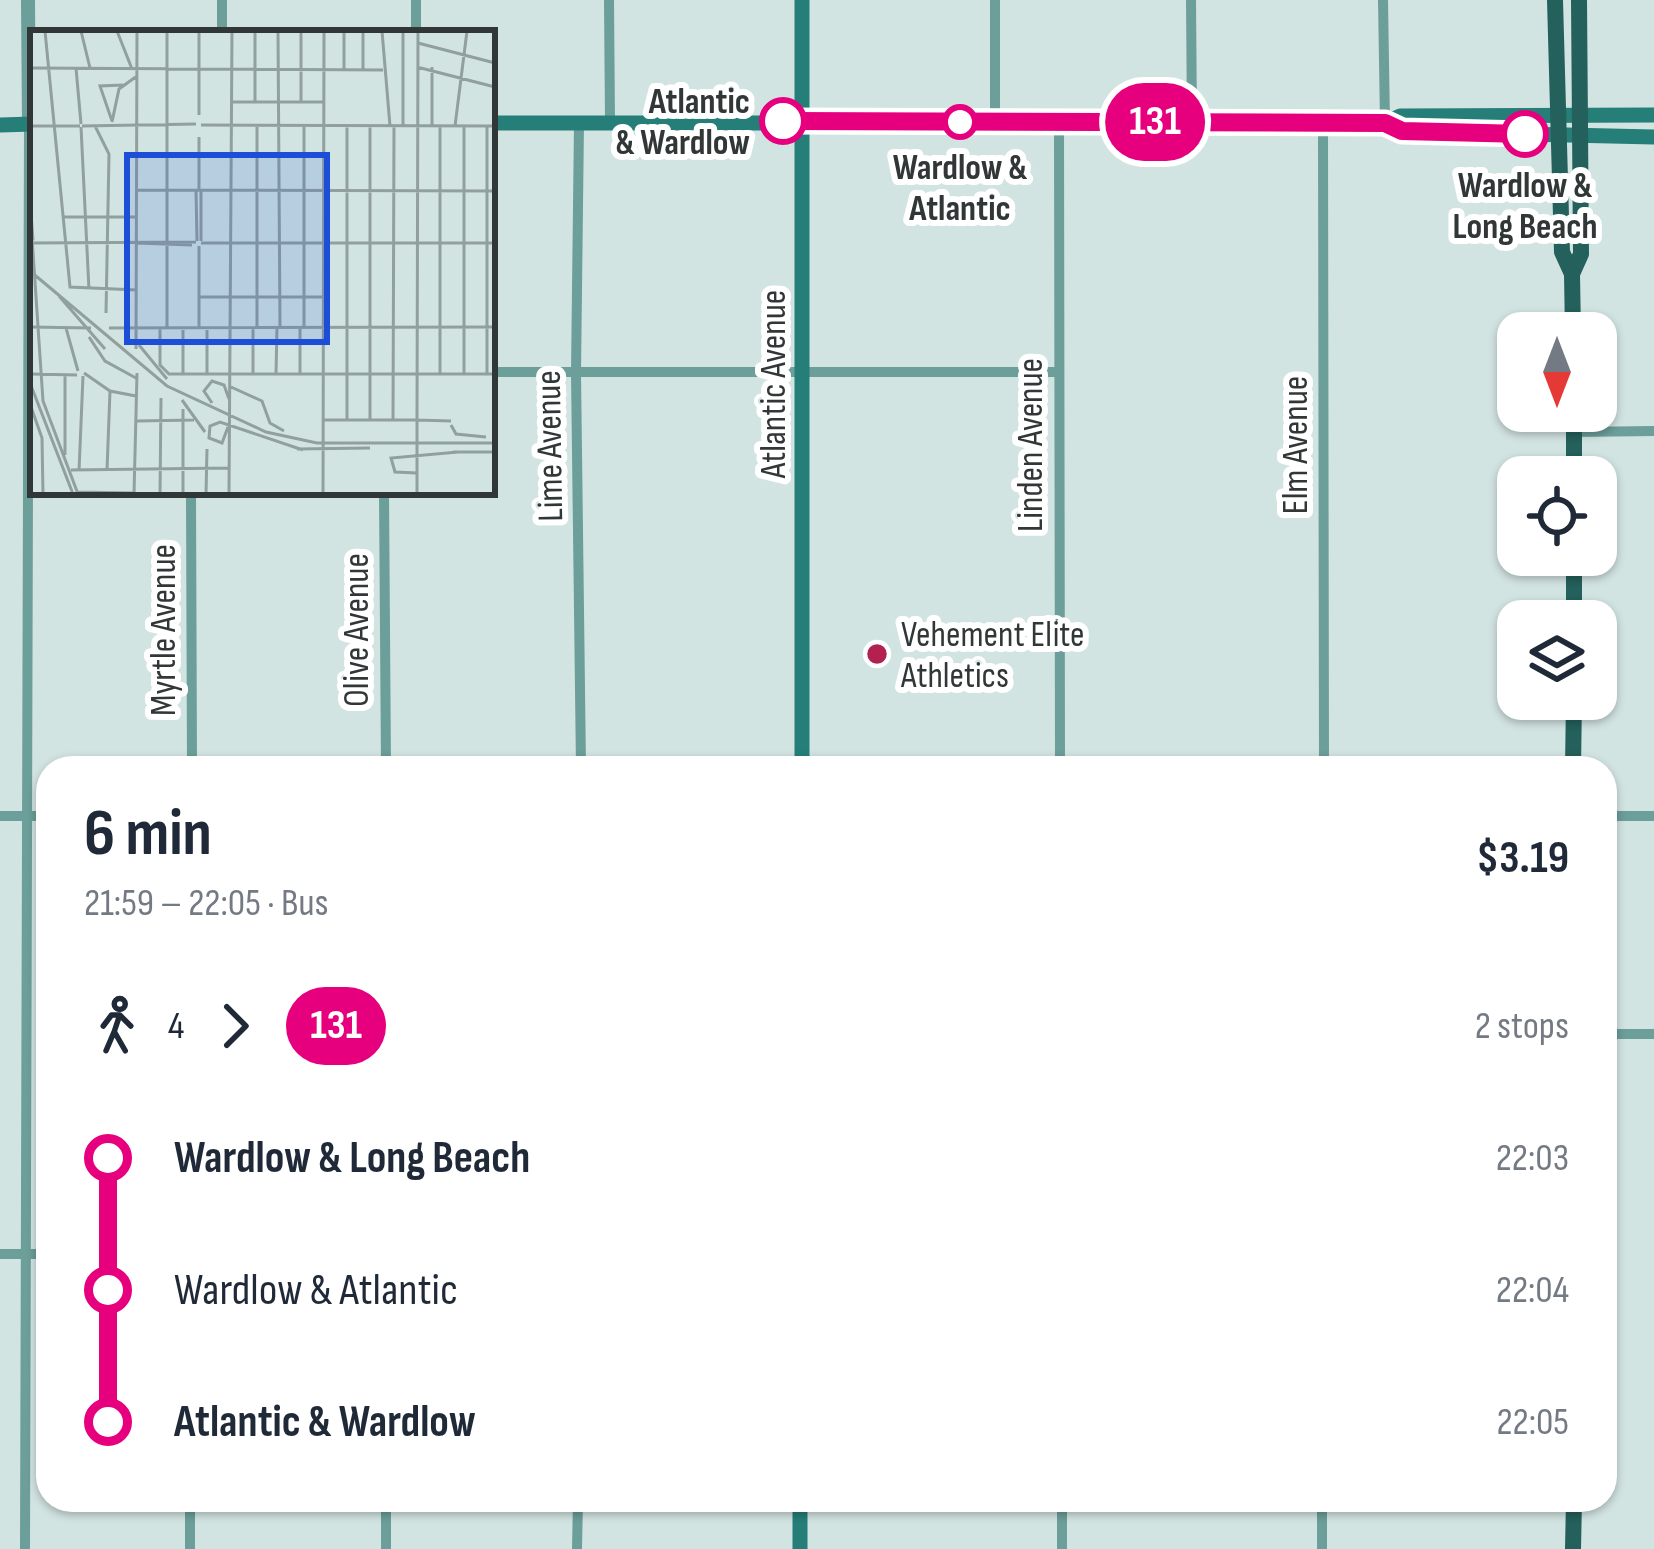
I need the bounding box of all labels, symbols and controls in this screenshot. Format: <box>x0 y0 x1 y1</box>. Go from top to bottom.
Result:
inset map <box>30 30 495 495</box>
place label: Atlantic & Wardlow <box>615 81 750 165</box>
line badge: 131 <box>1086 83 1224 161</box>
text: 131 <box>1129 96 1181 147</box>
marker: Atlantic & Wardlow <box>761 99 805 143</box>
marker: Wardlow & Atlantic <box>944 106 976 138</box>
marker: Wardlow & Long Beach <box>1503 112 1547 156</box>
place label: Wardlow & Atlantic <box>893 147 1027 231</box>
place label: Wardlow & Long Beach <box>1453 165 1597 249</box>
street label: Atlantic Avenue <box>753 290 796 479</box>
north arrow <box>1497 312 1617 432</box>
map controls <box>1497 312 1617 720</box>
street label: Linden Avenue <box>1010 358 1053 532</box>
street label: Lime Avenue <box>528 370 573 522</box>
street label: Elm Avenue <box>1275 376 1318 514</box>
button: locate <box>1497 456 1617 576</box>
street label: Myrtle Avenue <box>143 544 186 716</box>
street label: Olive Avenue <box>336 553 379 707</box>
button: layers <box>1497 600 1617 720</box>
place label: Vehement Elite Athletics <box>900 614 1085 698</box>
marker: Vehement Elite Athletics <box>864 641 890 667</box>
text: 6 min <box>84 795 212 874</box>
text: $3.19 <box>1476 831 1569 886</box>
text: 21:59 – 22:05 · Bus <box>84 880 329 927</box>
icon: walk <box>84 993 150 1059</box>
icon: forward <box>202 993 268 1059</box>
text: 131 <box>310 1000 362 1051</box>
text: 4 <box>168 1003 184 1050</box>
text: 2 stops <box>1475 1003 1569 1050</box>
text: Wardlow & Long Beach <box>174 1131 530 1186</box>
text: 22:03 <box>1496 1135 1569 1182</box>
text: Wardlow & Atlantic <box>174 1263 458 1318</box>
text: 22:04 <box>1496 1267 1569 1314</box>
text: Atlantic & Wardlow <box>174 1395 476 1450</box>
text: 22:05 <box>1496 1399 1569 1446</box>

